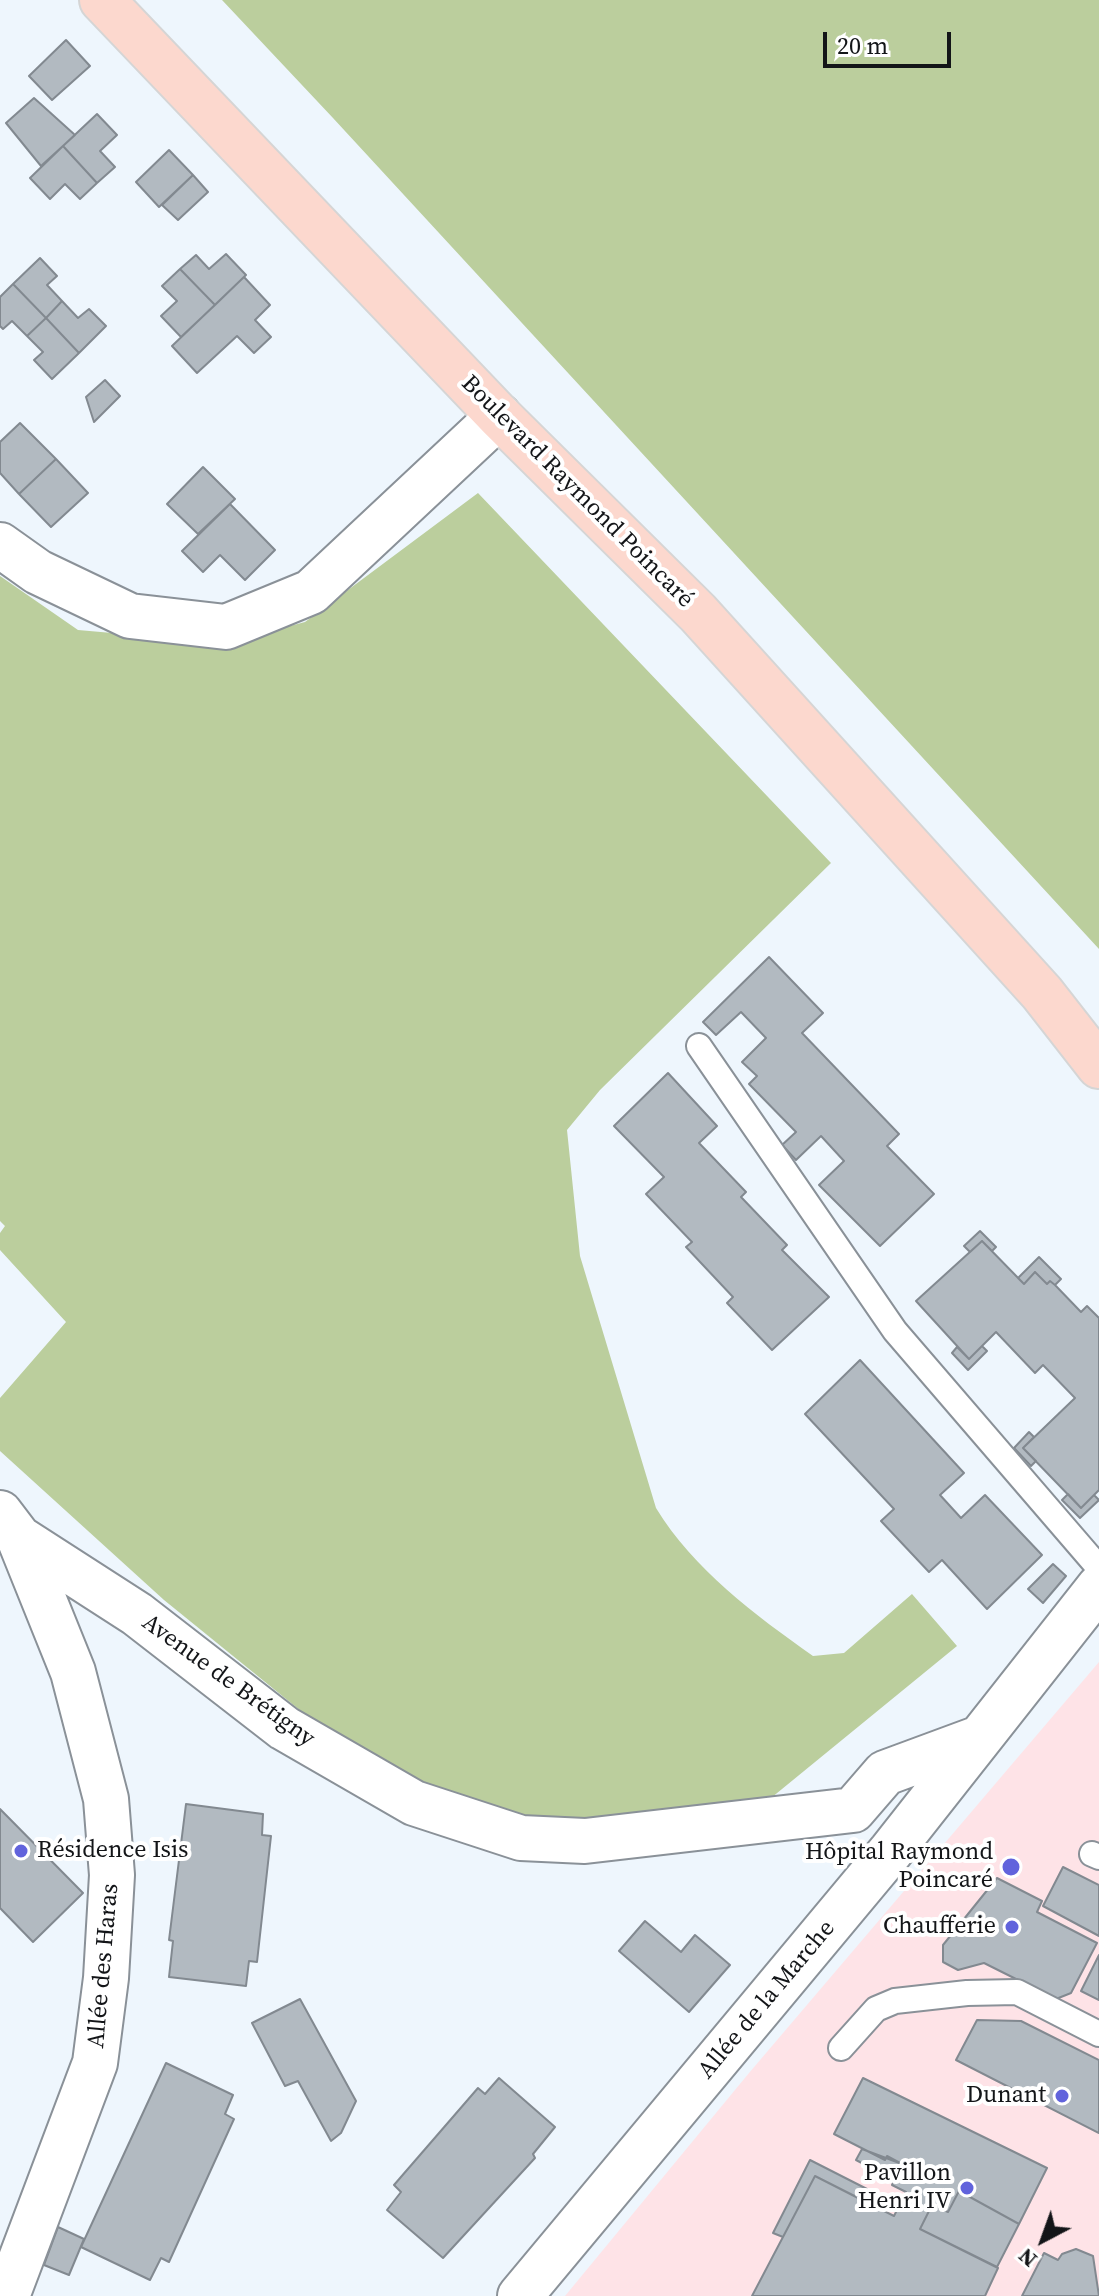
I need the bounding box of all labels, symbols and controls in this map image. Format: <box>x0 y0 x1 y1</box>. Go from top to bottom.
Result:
scale bar <box>827 16 955 66</box>
text: 20 m <box>837 29 888 62</box>
street label: Boulevard Raymond Poincaré <box>455 370 699 614</box>
street label: Avenue de Brétigny <box>136 1609 320 1753</box>
place label: Résidence Isis <box>37 1837 189 1865</box>
place label: Hôpital Raymond Poincaré <box>805 1839 993 1895</box>
marker: Résidence Isis <box>12 1842 30 1860</box>
marker: Hôpital Raymond Poincaré <box>1000 1856 1022 1878</box>
street label: Allée des Haras <box>82 1882 126 2050</box>
place label: Chaufferie <box>883 1913 996 1941</box>
street label: Allée de la Marche <box>692 1915 842 2085</box>
marker: Chaufferie <box>1003 1918 1021 1936</box>
place label: Dunant <box>966 2082 1046 2110</box>
marker: Dunant <box>1053 2087 1071 2105</box>
place label: Pavillon Henri IV <box>858 2160 951 2216</box>
marker: Pavillon Henri IV <box>958 2179 976 2197</box>
north arrow <box>1003 2200 1083 2280</box>
text: N <box>1011 2242 1043 2275</box>

